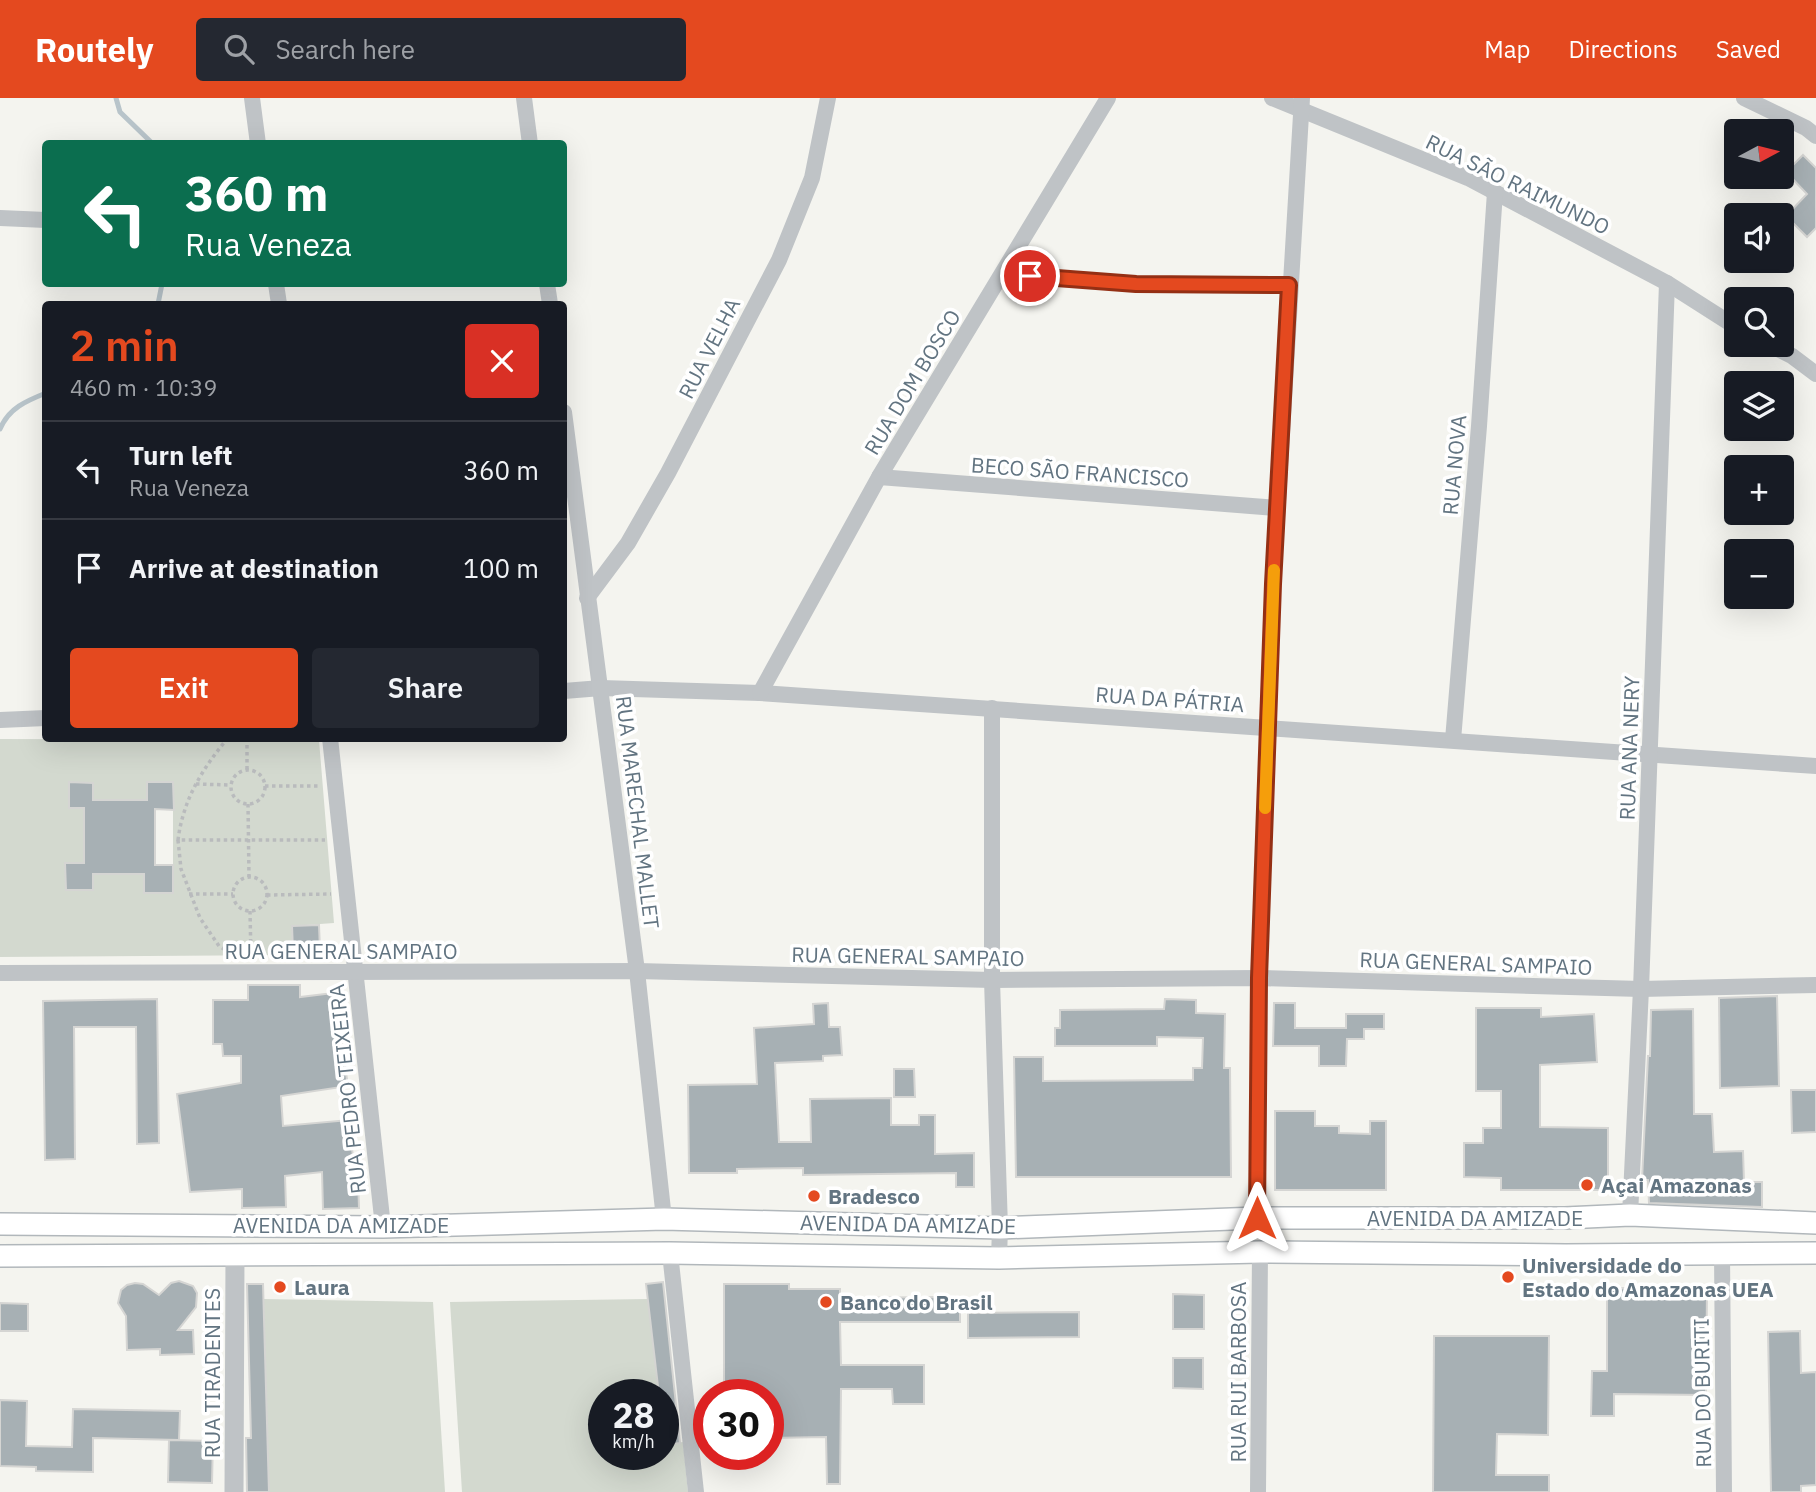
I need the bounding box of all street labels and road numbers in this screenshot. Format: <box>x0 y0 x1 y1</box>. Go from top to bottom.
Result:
street label: RUA SÃO RAIMUNDO <box>1421 127 1615 241</box>
street label: RUA VELHA <box>672 293 746 403</box>
street label: RUA DOM BOSCO <box>858 304 966 460</box>
street label: RUA NOVA <box>1436 414 1472 516</box>
street label: BECO SÃO FRANCISCO <box>970 450 1190 494</box>
street label: RUA ANA NERY <box>1612 675 1646 821</box>
street label: RUA DA PÁTRIA <box>1095 680 1245 718</box>
street label: RUA MARECHAL MALLET <box>610 694 666 930</box>
street label: RUA GENERAL SAMPAIO <box>224 937 458 965</box>
street label: RUA GENERAL SAMPAIO <box>791 940 1025 972</box>
street label: RUA GENERAL SAMPAIO <box>1359 945 1593 981</box>
street label: RUA PEDRO TEIXEIRA <box>322 983 372 1195</box>
street label: AVENIDA DA AMIZADE <box>1367 1204 1583 1232</box>
street label: AVENIDA DA AMIZADE <box>800 1208 1016 1240</box>
street label: AVENIDA DA AMIZADE <box>233 1211 449 1239</box>
street label: RUA RUI BARBOSA <box>1224 1282 1252 1463</box>
street label: RUA TIRADENTES <box>198 1288 226 1458</box>
street label: RUA DO BURITI <box>1687 1318 1717 1468</box>

